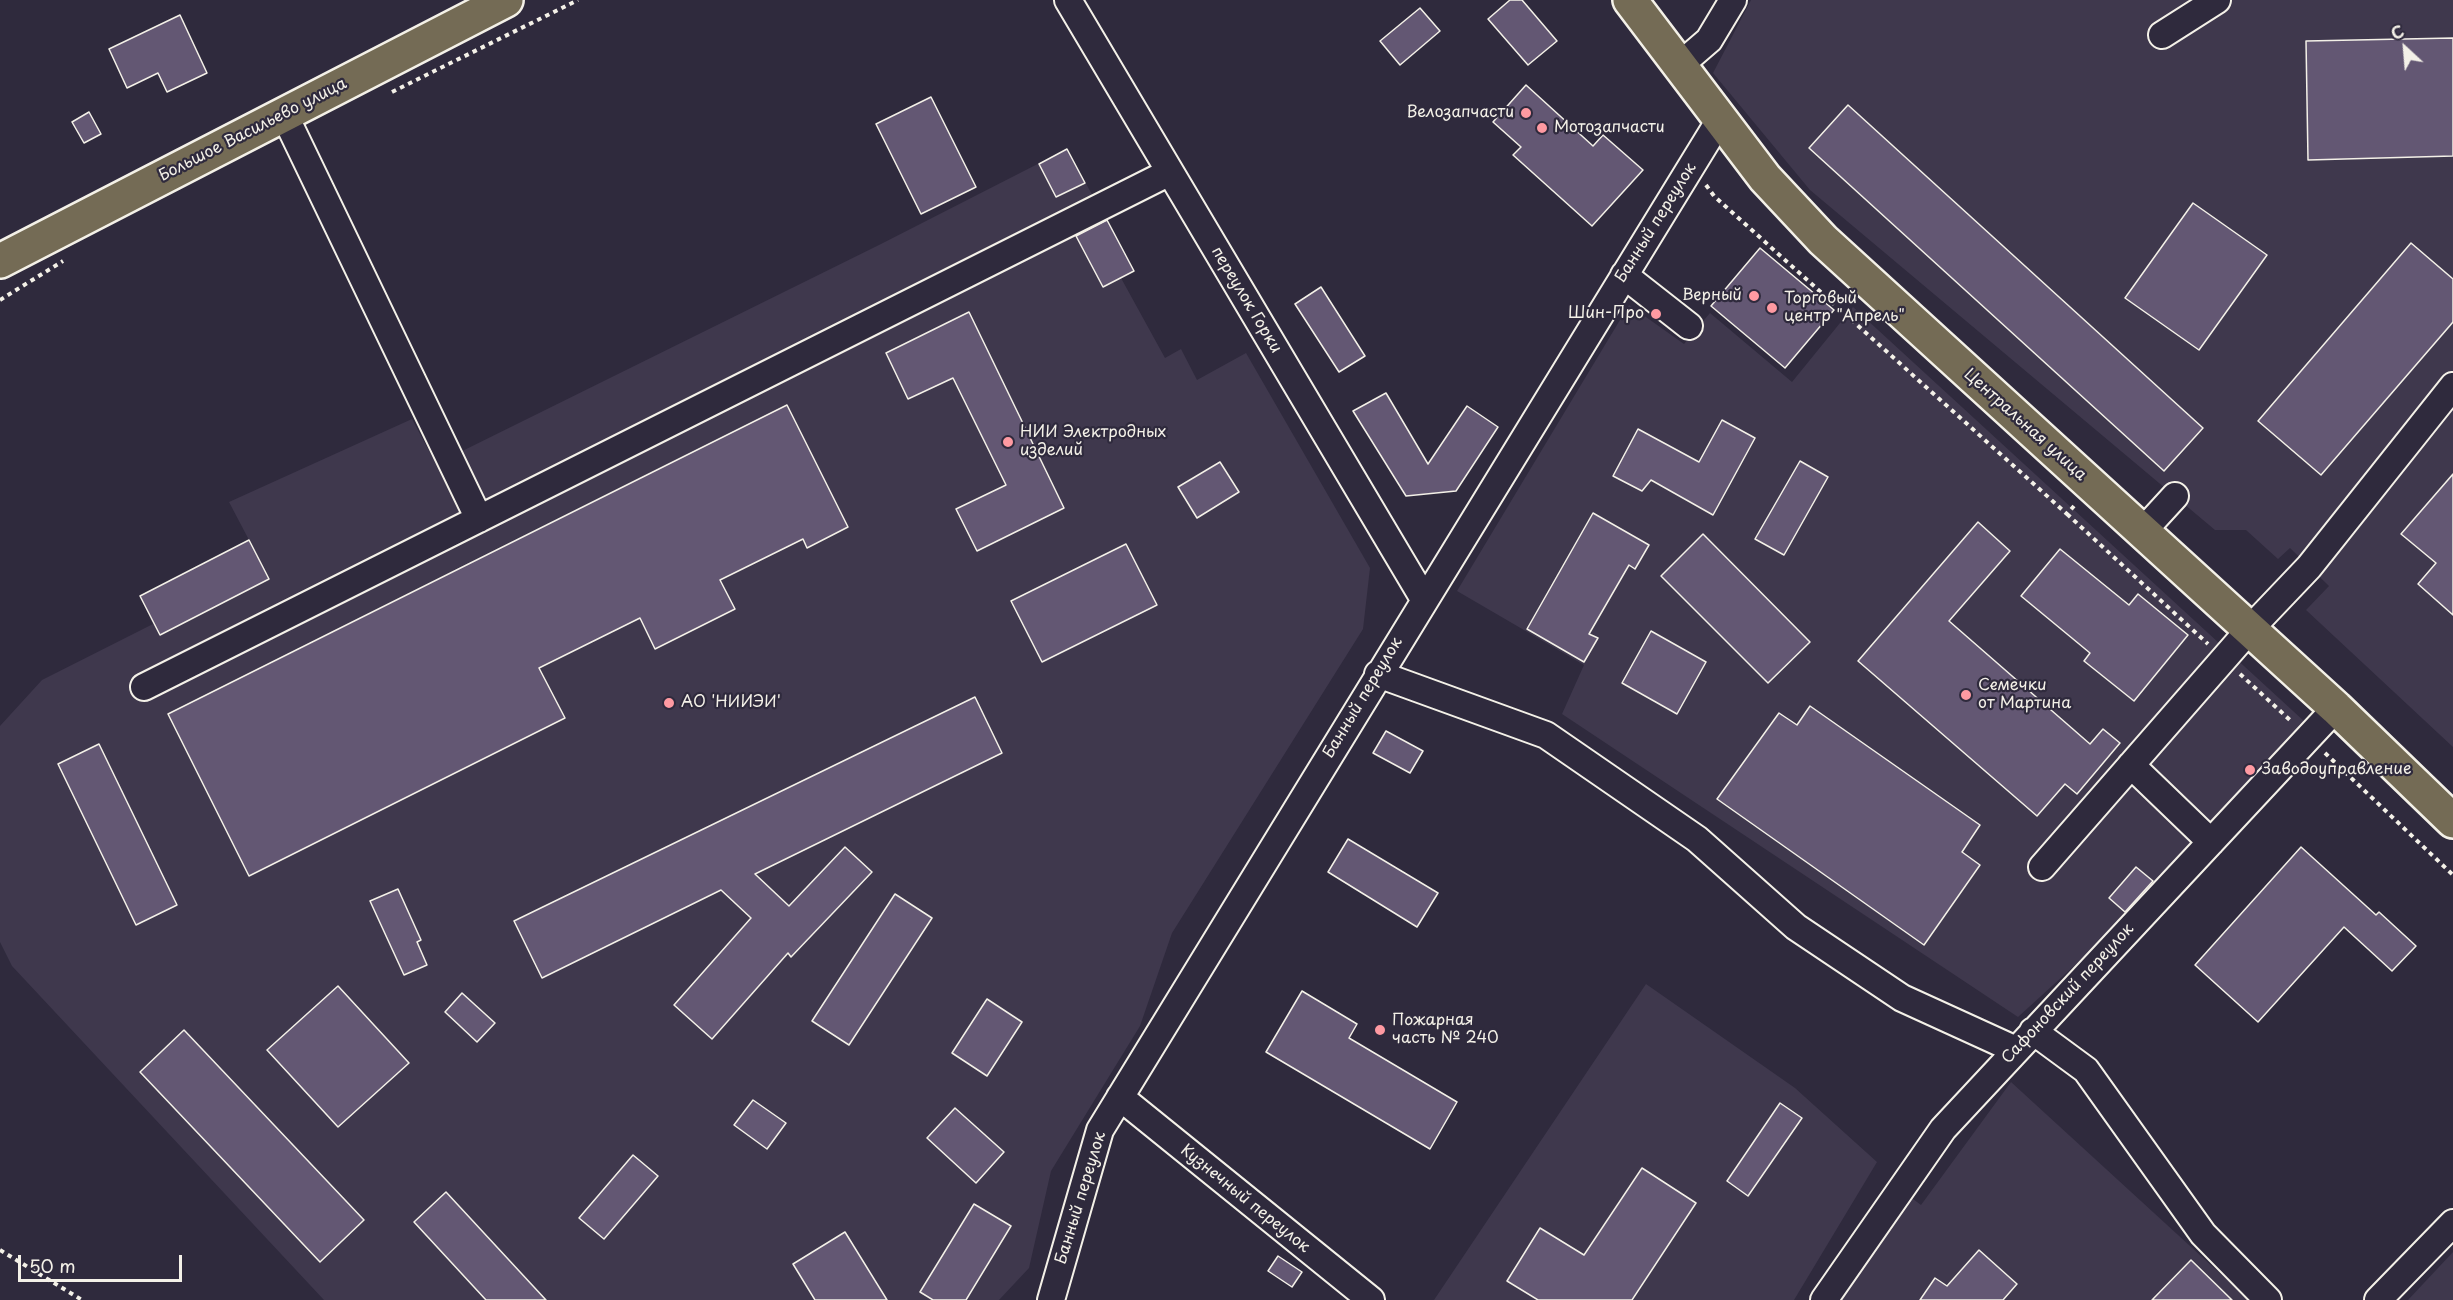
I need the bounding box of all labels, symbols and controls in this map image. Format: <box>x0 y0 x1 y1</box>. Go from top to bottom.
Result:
north arrow <box>2375 18 2435 78</box>
text: С <box>2386 18 2408 45</box>
street label: Большое Васильево улица <box>156 74 350 186</box>
place label: Велозапчасти <box>1406 103 1514 123</box>
marker: Велозапчасти <box>1519 106 1533 120</box>
place label: Мотозапчасти <box>1554 118 1665 138</box>
marker: Мотозапчасти <box>1535 121 1549 135</box>
street label: Банный переулок <box>1611 159 1701 287</box>
street label: переулок Горки <box>1207 243 1285 357</box>
place label: Верный <box>1682 286 1742 306</box>
marker: Верный <box>1747 289 1761 303</box>
place label: Торговый центр "Апрель" <box>1784 289 1905 327</box>
marker: Торговый центр "Апрель" <box>1765 301 1779 315</box>
place label: Шин-Про <box>1568 304 1644 324</box>
marker: Шин-Про <box>1649 307 1663 321</box>
street label: Центральная улица <box>1960 365 2090 485</box>
place label: НИИ Электродных изделий <box>1020 423 1166 461</box>
marker: НИИ Электродных изделий <box>1001 435 1015 449</box>
street label: Банный переулок <box>1319 634 1407 762</box>
place label: Семечки от Мартина <box>1978 676 2071 714</box>
marker: Семечки от Мартина <box>1959 688 1973 702</box>
place label: АО 'НИИЭИ' <box>681 693 781 713</box>
marker: АО 'НИИЭИ' <box>662 696 676 710</box>
place label: Заводоуправление <box>2262 760 2411 780</box>
marker: Заводоуправление <box>2243 763 2257 777</box>
street label: Сафоновский переулок <box>1998 920 2138 1068</box>
place label: Пожарная часть № 240 <box>1392 1011 1499 1049</box>
marker: Пожарная часть № 240 <box>1373 1023 1387 1037</box>
street label: Банный переулок <box>1052 1129 1110 1267</box>
street label: Кузнечный переулок <box>1177 1141 1313 1257</box>
scale bar <box>21 1243 184 1281</box>
text: 50 m <box>29 1252 76 1279</box>

